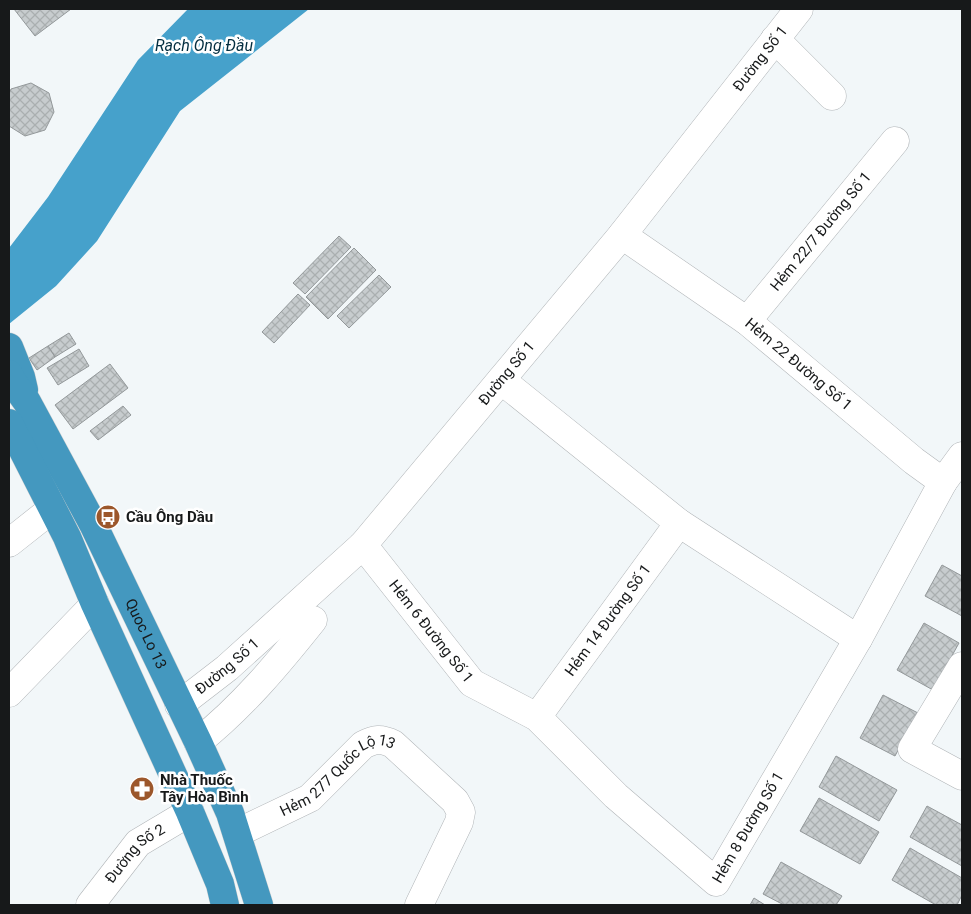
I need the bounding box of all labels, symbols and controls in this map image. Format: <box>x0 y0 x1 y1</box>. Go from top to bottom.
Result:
street label: Đường Số 1 <box>729 22 791 95</box>
water label: Rạch Ông Đầu <box>155 36 253 55</box>
street label: Hẻm 22/7 Đường Số 1 <box>766 168 875 295</box>
street label: Hẻm 22 Đường Số 1 <box>741 314 856 414</box>
street label: Đường Số 1 <box>475 337 539 409</box>
bus stop icon: Cầu Ông Dầu <box>95 504 121 530</box>
place label: Cầu Ông Dầu <box>126 508 213 526</box>
street label: Hẻm 14 Đường Số 1 <box>561 561 655 680</box>
street label: Hẻm 6 Đường Số 1 <box>385 576 477 686</box>
street label: Quoc Lo 13 <box>121 596 170 672</box>
street label: Đường Số 1 <box>192 634 263 698</box>
street label: Hẻm 277 Quốc Lộ 13 <box>277 731 398 820</box>
street label: Hẻm 8 Đường Số 1 <box>708 769 787 886</box>
place label: Nhà Thuốc Tây Hòa Bình <box>160 771 249 806</box>
pharmacy icon: Nhà Thuốc Tây Hòa Bình <box>129 776 155 802</box>
street label: Đường Số 2 <box>101 820 168 887</box>

